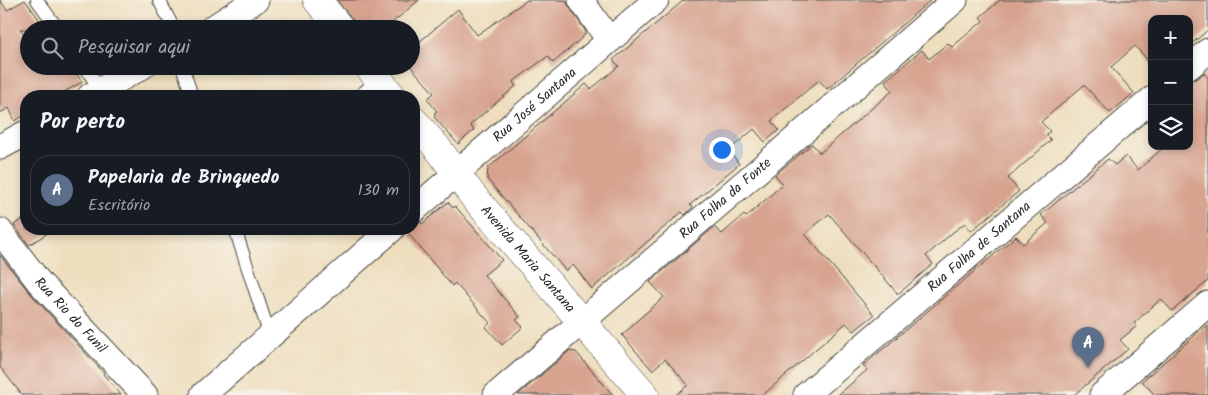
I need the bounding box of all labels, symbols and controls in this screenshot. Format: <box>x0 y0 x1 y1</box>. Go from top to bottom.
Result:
map controls <box>1148 15 1193 150</box>
button: + <box>1148 15 1193 60</box>
search box <box>20 20 420 75</box>
text: Pesquisar aqui <box>78 33 190 63</box>
icon: search <box>38 34 66 62</box>
button: − <box>1148 60 1193 105</box>
street label: Rua José Santana <box>488 62 582 148</box>
button: layers <box>1148 105 1193 150</box>
text: Por perto <box>40 106 125 139</box>
your location <box>709 137 735 163</box>
street label: Rua Folha da Fonte <box>674 152 777 245</box>
text: Papelaria de Brinquedo <box>88 163 279 193</box>
text: A <box>52 178 62 203</box>
text: 130 m <box>358 178 399 203</box>
text: Escritório <box>88 193 150 218</box>
street label: Rua Folha de Santana <box>923 196 1036 298</box>
street label: Avenida Maria Santana <box>475 201 580 318</box>
street label: Rua Rio do Funil <box>29 272 112 359</box>
pin: A <box>1072 327 1104 368</box>

